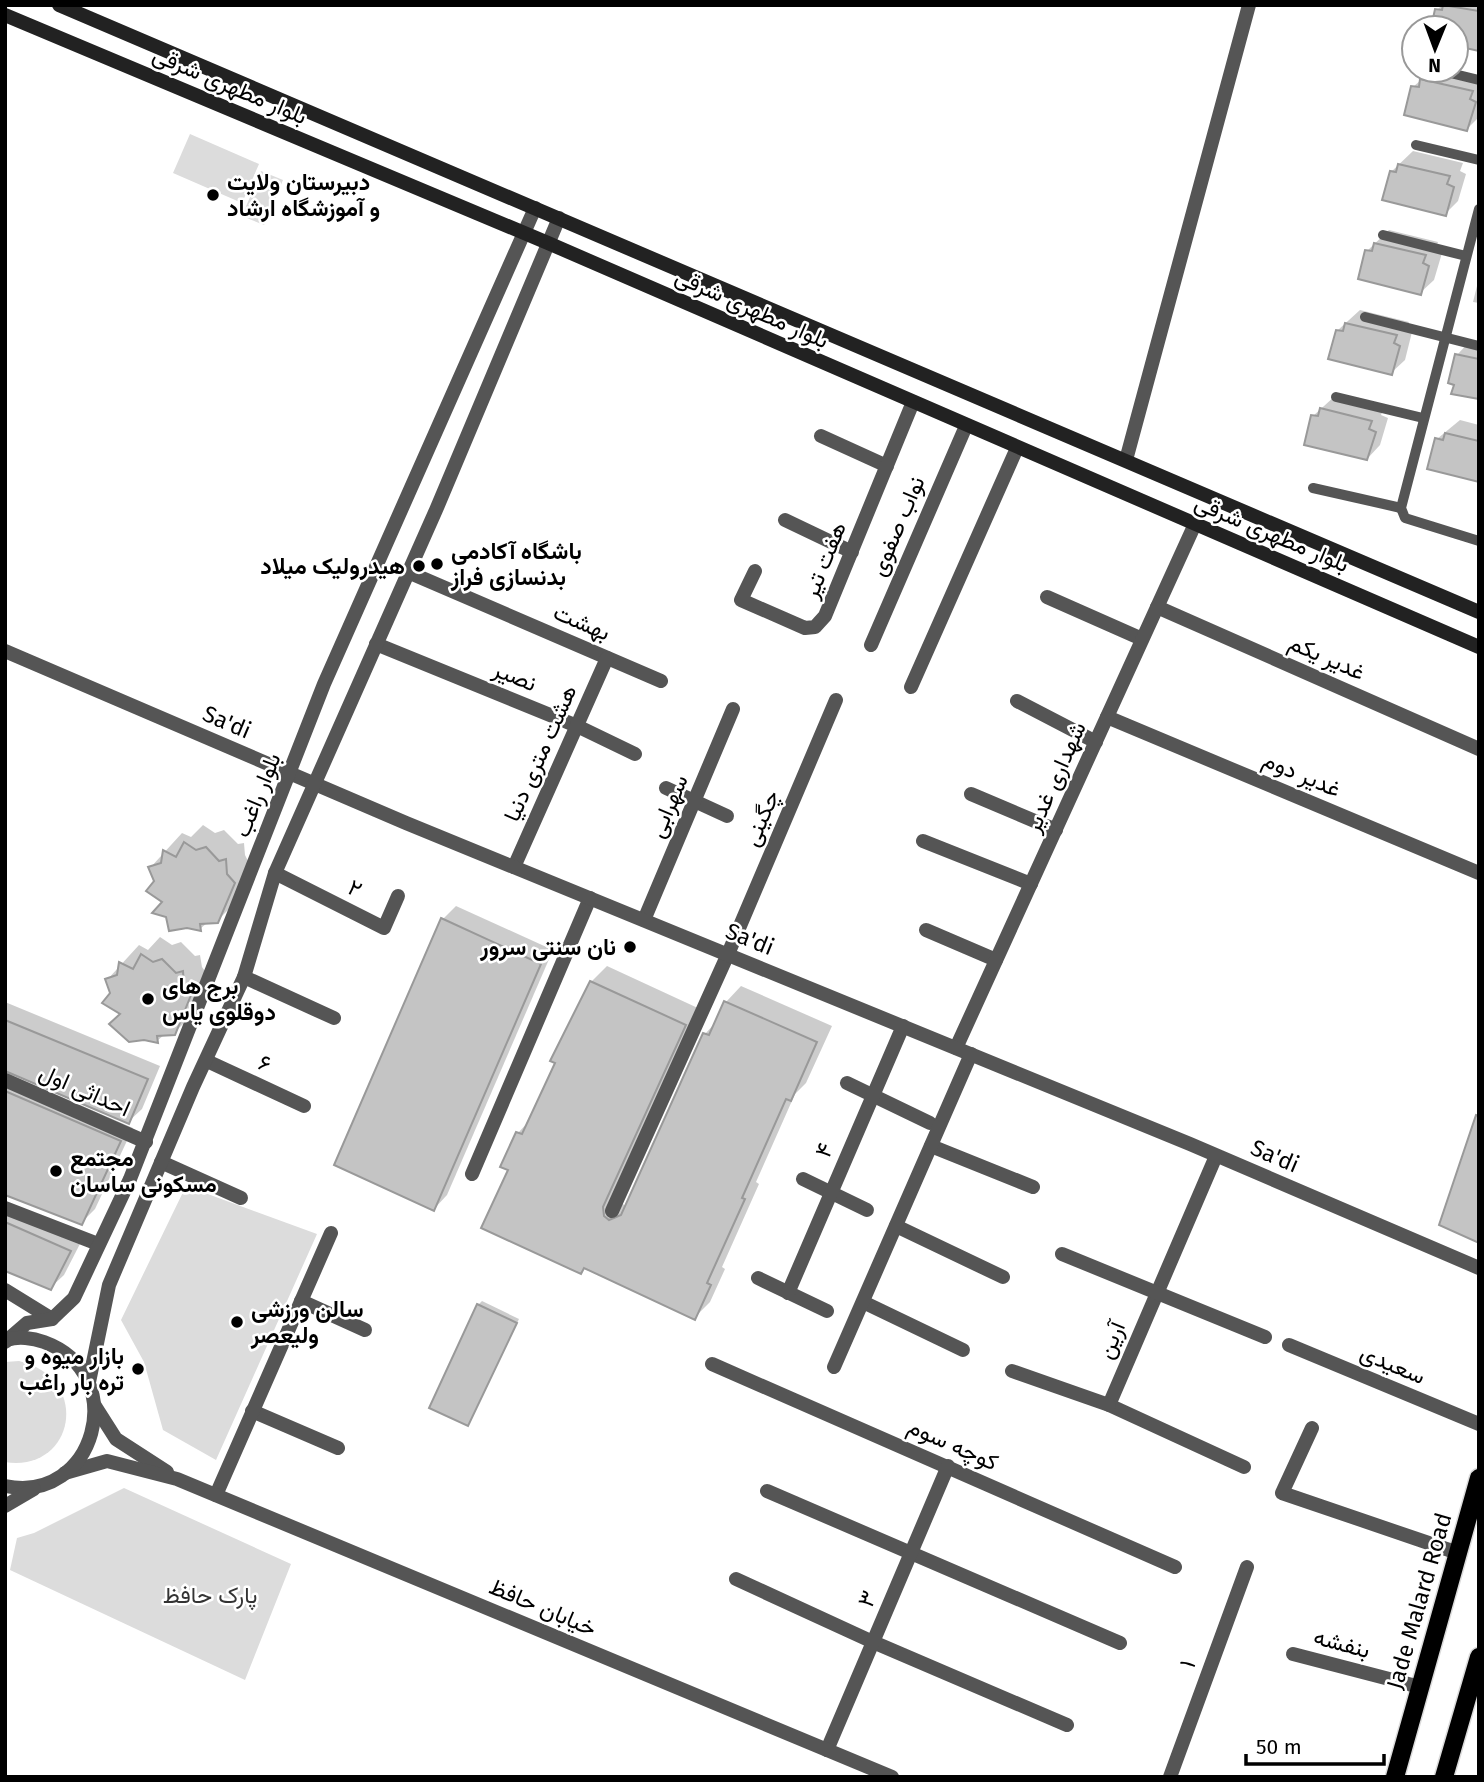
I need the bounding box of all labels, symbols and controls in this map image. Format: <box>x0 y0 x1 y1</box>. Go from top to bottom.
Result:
north arrow <box>1400 14 1470 84</box>
street label: بلوار مطهری شرقی <box>148 40 311 131</box>
text: N <box>1428 54 1441 77</box>
place label: دبیرستان ولایت و آموزشگاه ارشاد <box>227 168 380 223</box>
marker: دبیرستان ولایت و آموزشگاه ارشاد <box>205 187 221 203</box>
street label: بلوار مطهری شرقی <box>671 262 833 355</box>
street label: نواب صفوی <box>864 472 931 580</box>
street label: بلوار مطهری شرقی <box>1190 488 1353 579</box>
street label: هفت تیر <box>796 518 853 604</box>
place label: باشگاه آکادمی بدنسازی فراز <box>450 537 582 592</box>
place label: هیدرولیک میلاد <box>260 552 405 581</box>
marker: باشگاه آکادمی بدنسازی فراز <box>429 556 445 572</box>
marker: هیدرولیک میلاد <box>411 558 427 574</box>
street label: بهشت <box>549 598 615 647</box>
street label: غدیر یکم <box>1284 628 1370 687</box>
street label: نصیر <box>488 654 541 698</box>
street label: هشت متری دنیا <box>497 680 583 826</box>
street label: Sa'di <box>199 699 255 745</box>
street label: شهداری غدیر <box>1018 717 1093 838</box>
street label: غدیر دوم <box>1258 745 1345 804</box>
street label: بلوار راغب <box>227 749 288 842</box>
street label: سهرابی <box>642 770 695 842</box>
street label: چگینی <box>737 786 787 851</box>
street label: ۲ <box>343 873 367 903</box>
street label: Sa'di <box>722 917 778 961</box>
place label: نان سنتی سرور <box>479 933 616 962</box>
marker: نان سنتی سرور <box>622 939 638 955</box>
place label: برج های دوقلوی یاس <box>162 972 276 1027</box>
marker: برج های دوقلوی یاس <box>140 991 156 1007</box>
street label: ۶ <box>254 1048 276 1078</box>
street label: احداثی اول <box>35 1058 135 1123</box>
street label: Sa'di <box>1247 1133 1303 1179</box>
street label: ۴ <box>809 1138 839 1162</box>
place label: مجتمع مسکونی ساسان <box>70 1144 217 1199</box>
marker: مجتمع مسکونی ساسان <box>48 1163 64 1179</box>
place label: سالن ورزشی ولیعصر <box>250 1295 364 1350</box>
marker: سالن ورزشی ولیعصر <box>229 1314 245 1330</box>
street label: آرین <box>1091 1316 1133 1363</box>
street label: سعیدی <box>1356 1338 1430 1390</box>
place label: بازار میوه و تره بار راغب <box>19 1342 124 1397</box>
marker: بازار میوه و تره بار راغب <box>130 1361 146 1377</box>
street label: کوچه سوم <box>903 1412 1003 1478</box>
street label: Jade Malard Road <box>1380 1510 1458 1692</box>
street label: خیابان حافظ <box>485 1572 601 1642</box>
park label: پارک حافظ <box>163 1581 257 1611</box>
street label: ۳ <box>851 1587 883 1611</box>
street label: بنفشه <box>1311 1622 1373 1664</box>
street label: ۱ <box>1173 1656 1201 1672</box>
scale bar <box>1246 1722 1384 1766</box>
text: 50 m <box>1256 1734 1302 1760</box>

